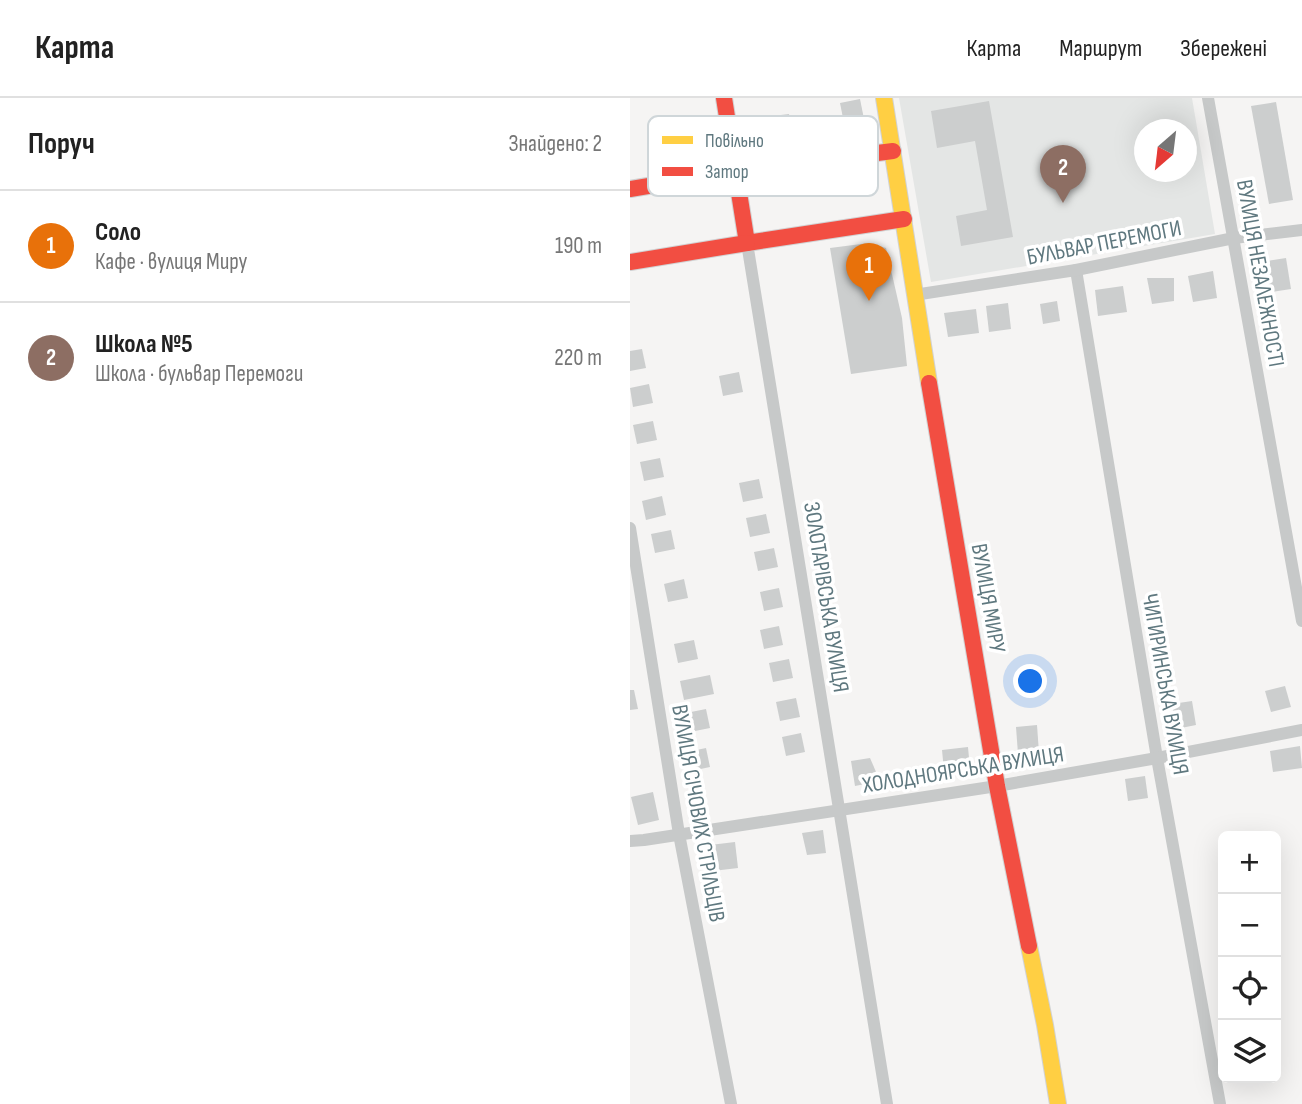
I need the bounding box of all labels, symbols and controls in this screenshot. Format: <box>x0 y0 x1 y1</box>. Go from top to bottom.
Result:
text: Карта <box>35 28 114 68</box>
text: Карта <box>967 34 1021 63</box>
text: Маршрут <box>1059 34 1142 63</box>
text: Збережені <box>1180 34 1267 63</box>
legend <box>648 116 878 196</box>
north arrow <box>1134 119 1197 182</box>
text: Поруч <box>28 126 95 162</box>
text: Знайдено: 2 <box>508 130 602 158</box>
text: Повільно <box>705 130 764 153</box>
pin: 2 <box>1040 145 1086 203</box>
text: Затор <box>705 161 749 184</box>
street label: ВУЛИЦЯ НЕЗАЛЕЖНОСТІ <box>1230 177 1290 369</box>
street label: БУЛЬВАР ПЕРЕМОГИ <box>1025 214 1184 272</box>
text: Соло <box>95 217 141 248</box>
text: 1 <box>46 232 56 260</box>
text: 190 m <box>555 232 602 260</box>
pin: 1 <box>846 243 892 301</box>
text: Кафе · вулиця Миру <box>95 248 247 276</box>
text: Школа №5 <box>95 329 193 360</box>
text: 2 <box>46 344 56 372</box>
text: 220 m <box>554 344 602 372</box>
text: Школа · бульвар Перемоги <box>95 360 303 388</box>
street label: ЗОЛОТАРІВСЬКА ВУЛИЦЯ <box>797 500 855 694</box>
street label: ВУЛИЦЯ МИРУ <box>965 541 1011 655</box>
street label: ЧИГИРИНСЬКА ВУЛИЦЯ <box>1135 591 1195 777</box>
your location <box>1013 664 1047 698</box>
street label: ВУЛИЦЯ СІЧОВИХ СТРІЛЬЦІВ <box>665 702 731 924</box>
street label: ХОЛОДНОЯРСЬКА ВУЛИЦЯ <box>860 740 1066 800</box>
map controls <box>1218 831 1281 1083</box>
button: + <box>1218 831 1281 894</box>
button: − <box>1218 894 1281 957</box>
button: locate <box>1218 957 1281 1020</box>
button: layers <box>1218 1020 1281 1083</box>

